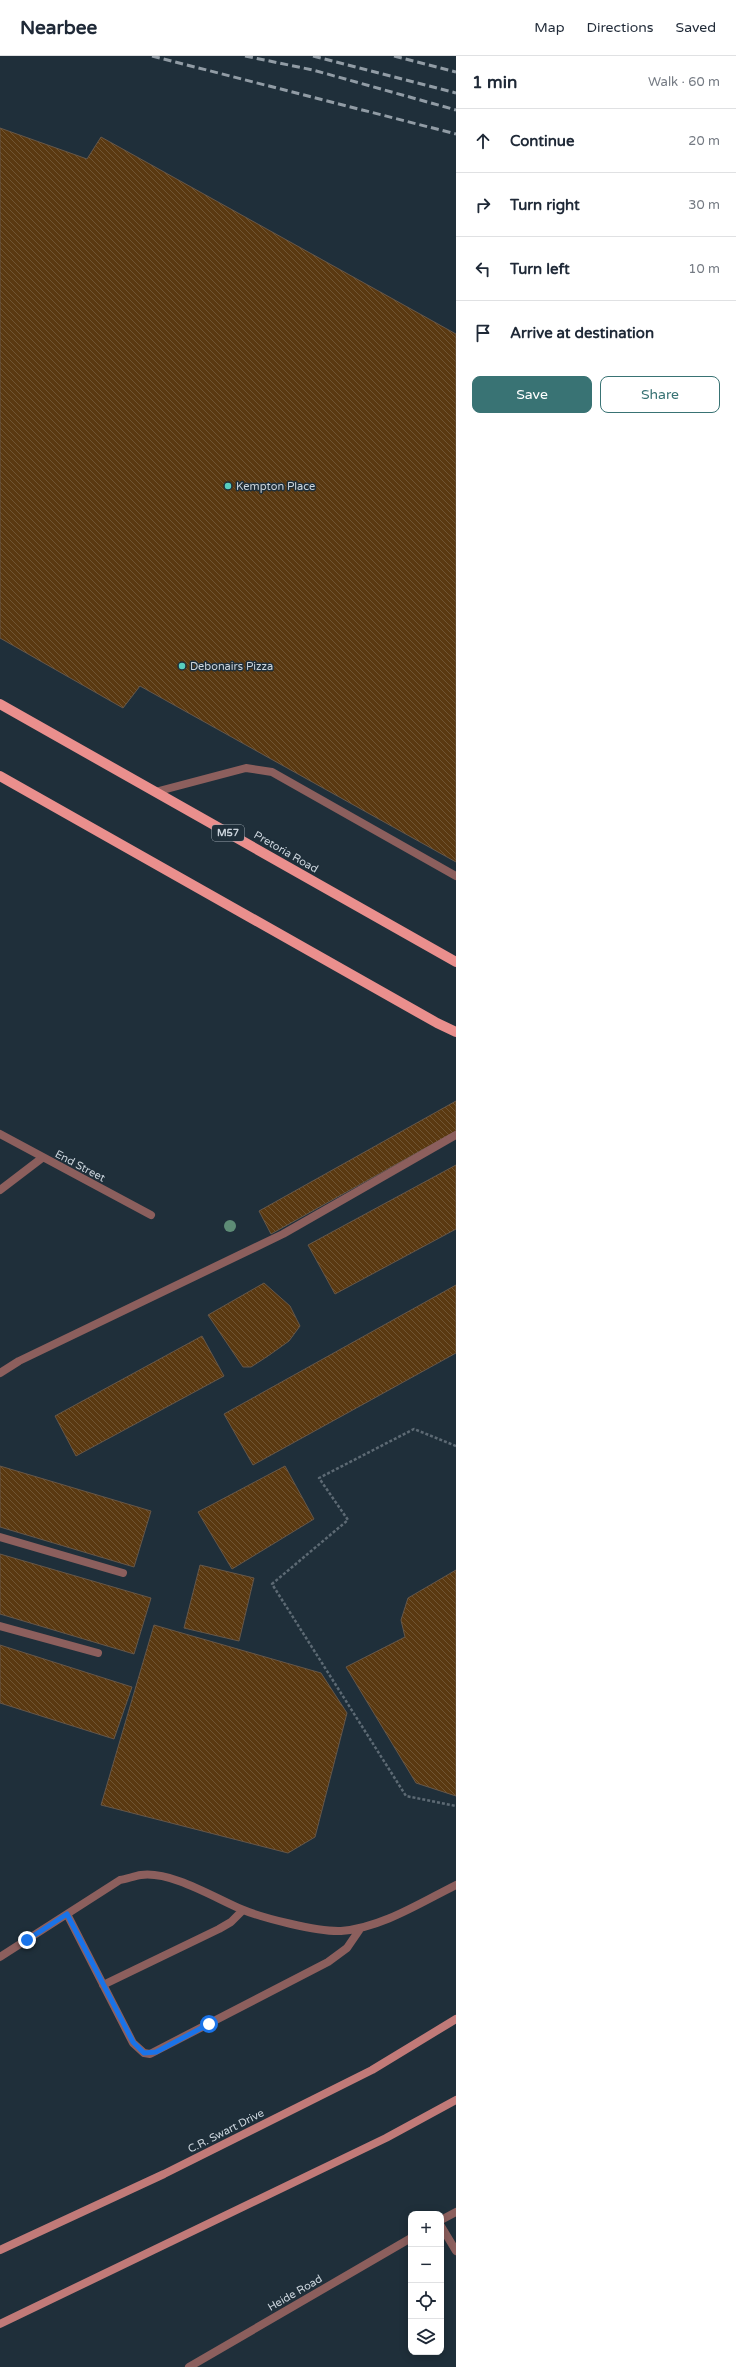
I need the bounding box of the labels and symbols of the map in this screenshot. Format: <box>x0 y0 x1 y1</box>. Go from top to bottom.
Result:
place label: Kempton Place <box>236 480 315 493</box>
marker: Kempton Place <box>223 481 233 491</box>
place label: Debonairs Pizza <box>190 660 273 673</box>
marker: Debonairs Pizza <box>177 661 187 671</box>
road number: M57 <box>212 825 244 841</box>
street label: Pretoria Road <box>252 828 320 876</box>
street label: End Street <box>53 1147 107 1185</box>
route end <box>18 1931 36 1949</box>
route start <box>200 2015 218 2033</box>
street label: C.R. Swart Drive <box>186 2106 266 2156</box>
street label: Heide Road <box>265 2272 325 2314</box>

